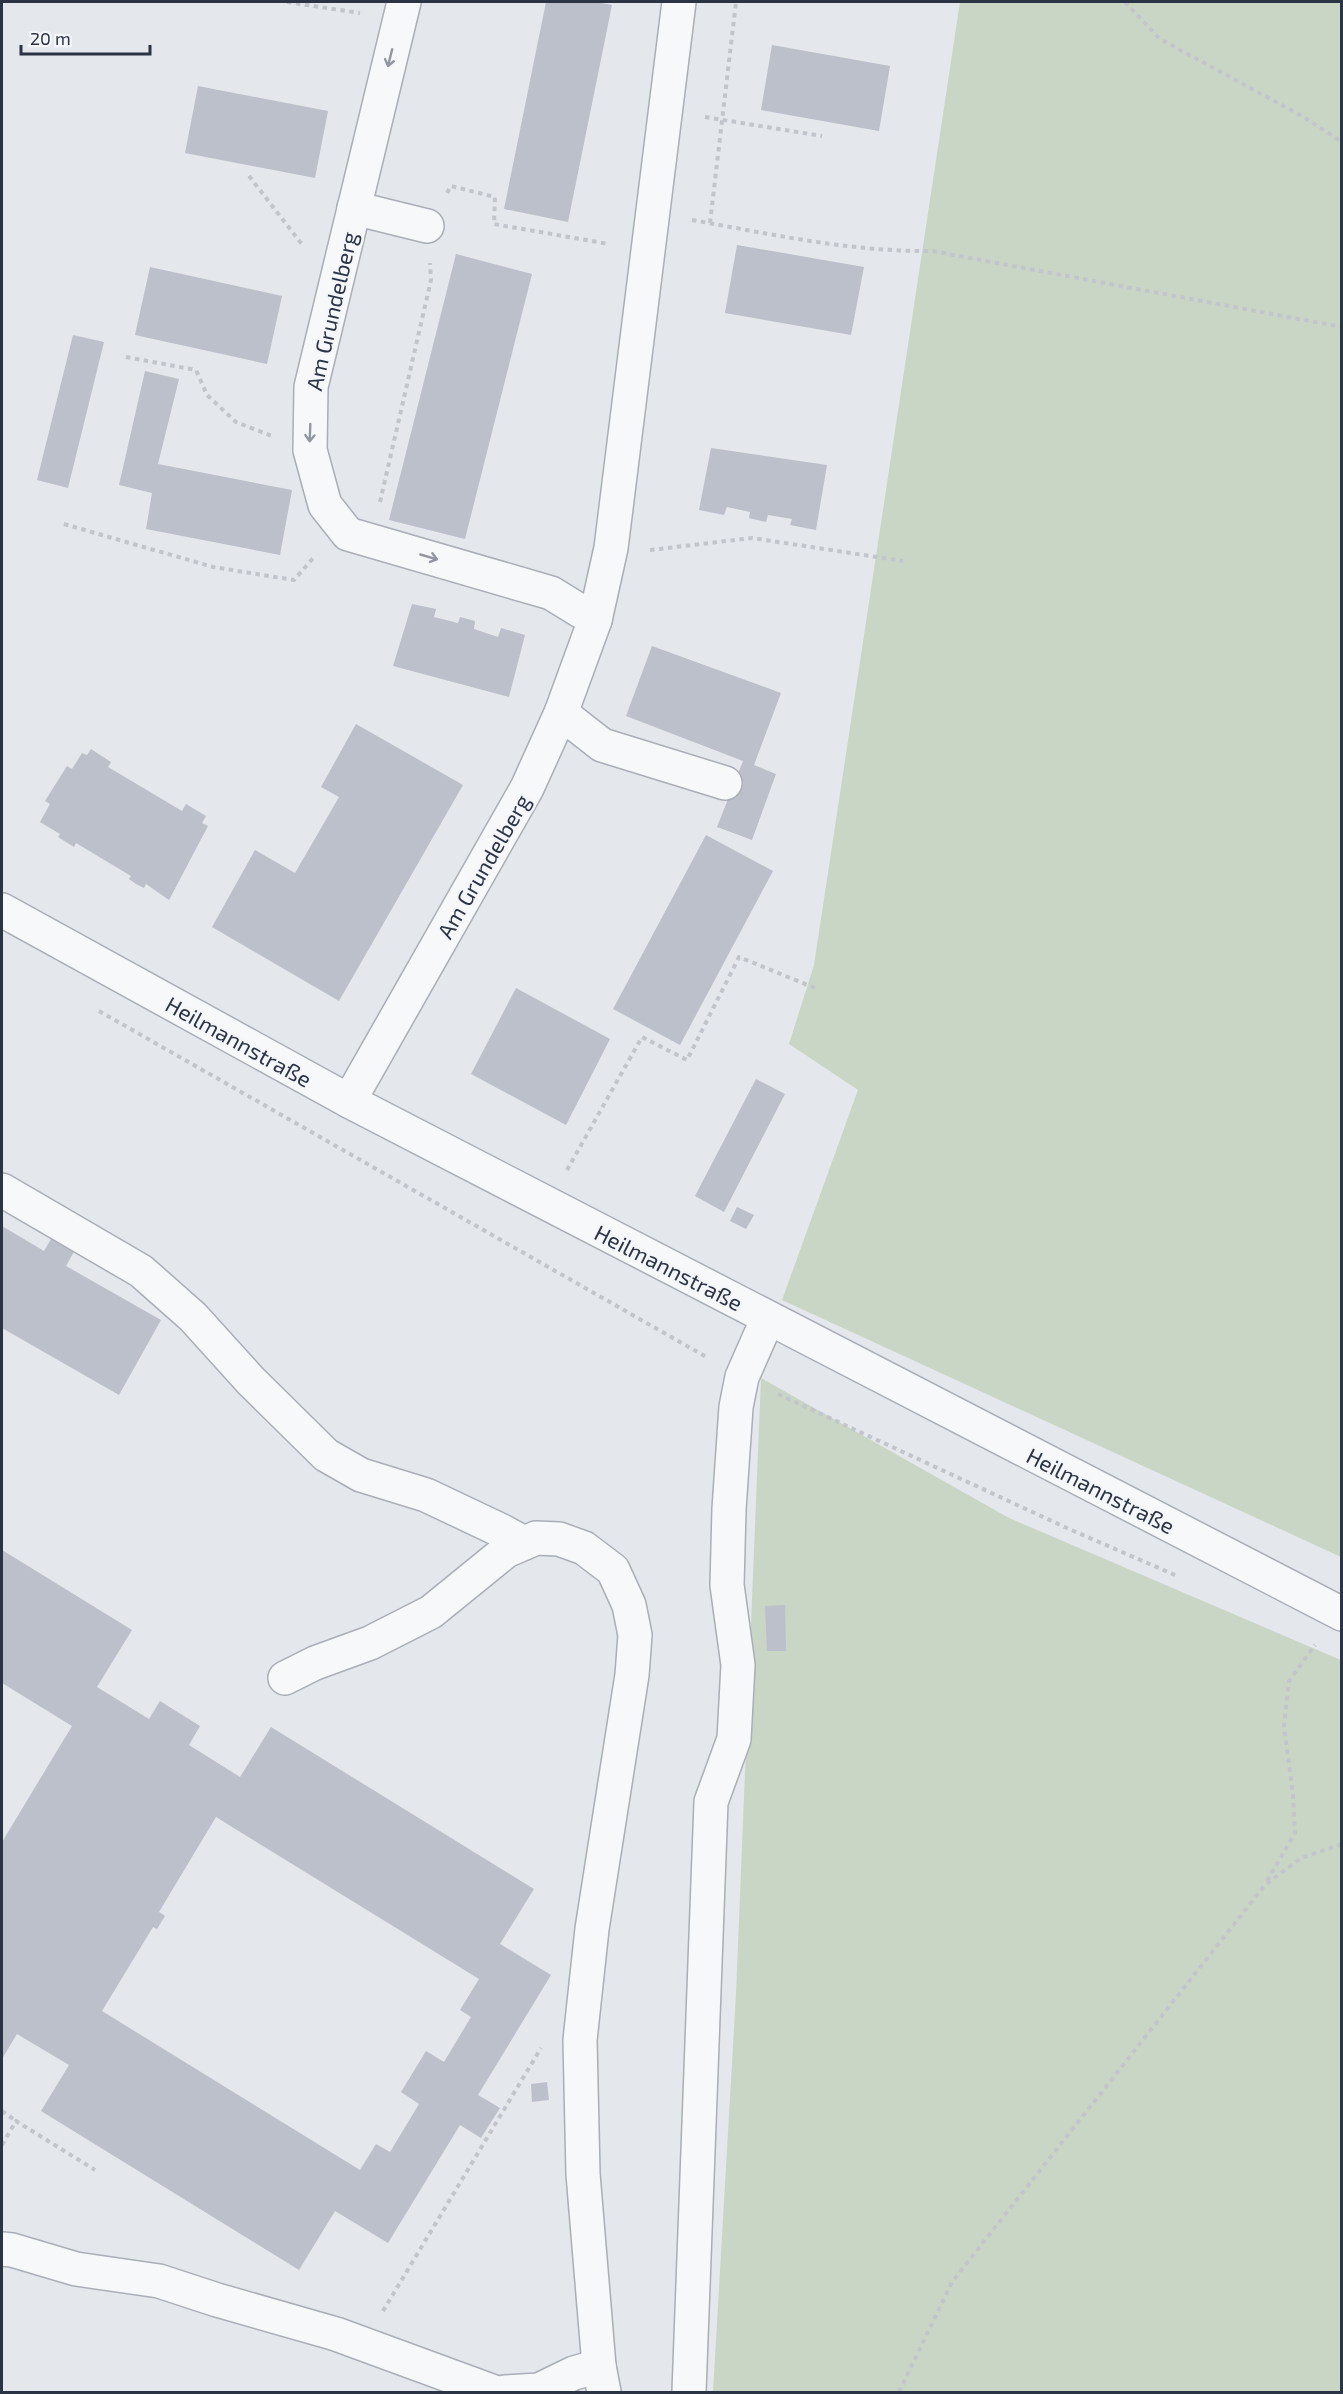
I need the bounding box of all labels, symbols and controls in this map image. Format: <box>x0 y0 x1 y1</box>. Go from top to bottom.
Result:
scale bar <box>21 18 150 56</box>
text: 20 m <box>30 27 71 49</box>
one-way arrow <box>384 49 396 68</box>
street label: Am Grundelberg <box>300 229 362 393</box>
one-way arrow <box>304 422 316 442</box>
one-way arrow <box>419 551 438 563</box>
street label: Am Grundelberg <box>431 789 535 943</box>
street label: Heilmannstraße <box>162 990 316 1092</box>
street label: Heilmannstraße <box>591 1219 747 1315</box>
street label: Heilmannstraße <box>1023 1442 1179 1538</box>

